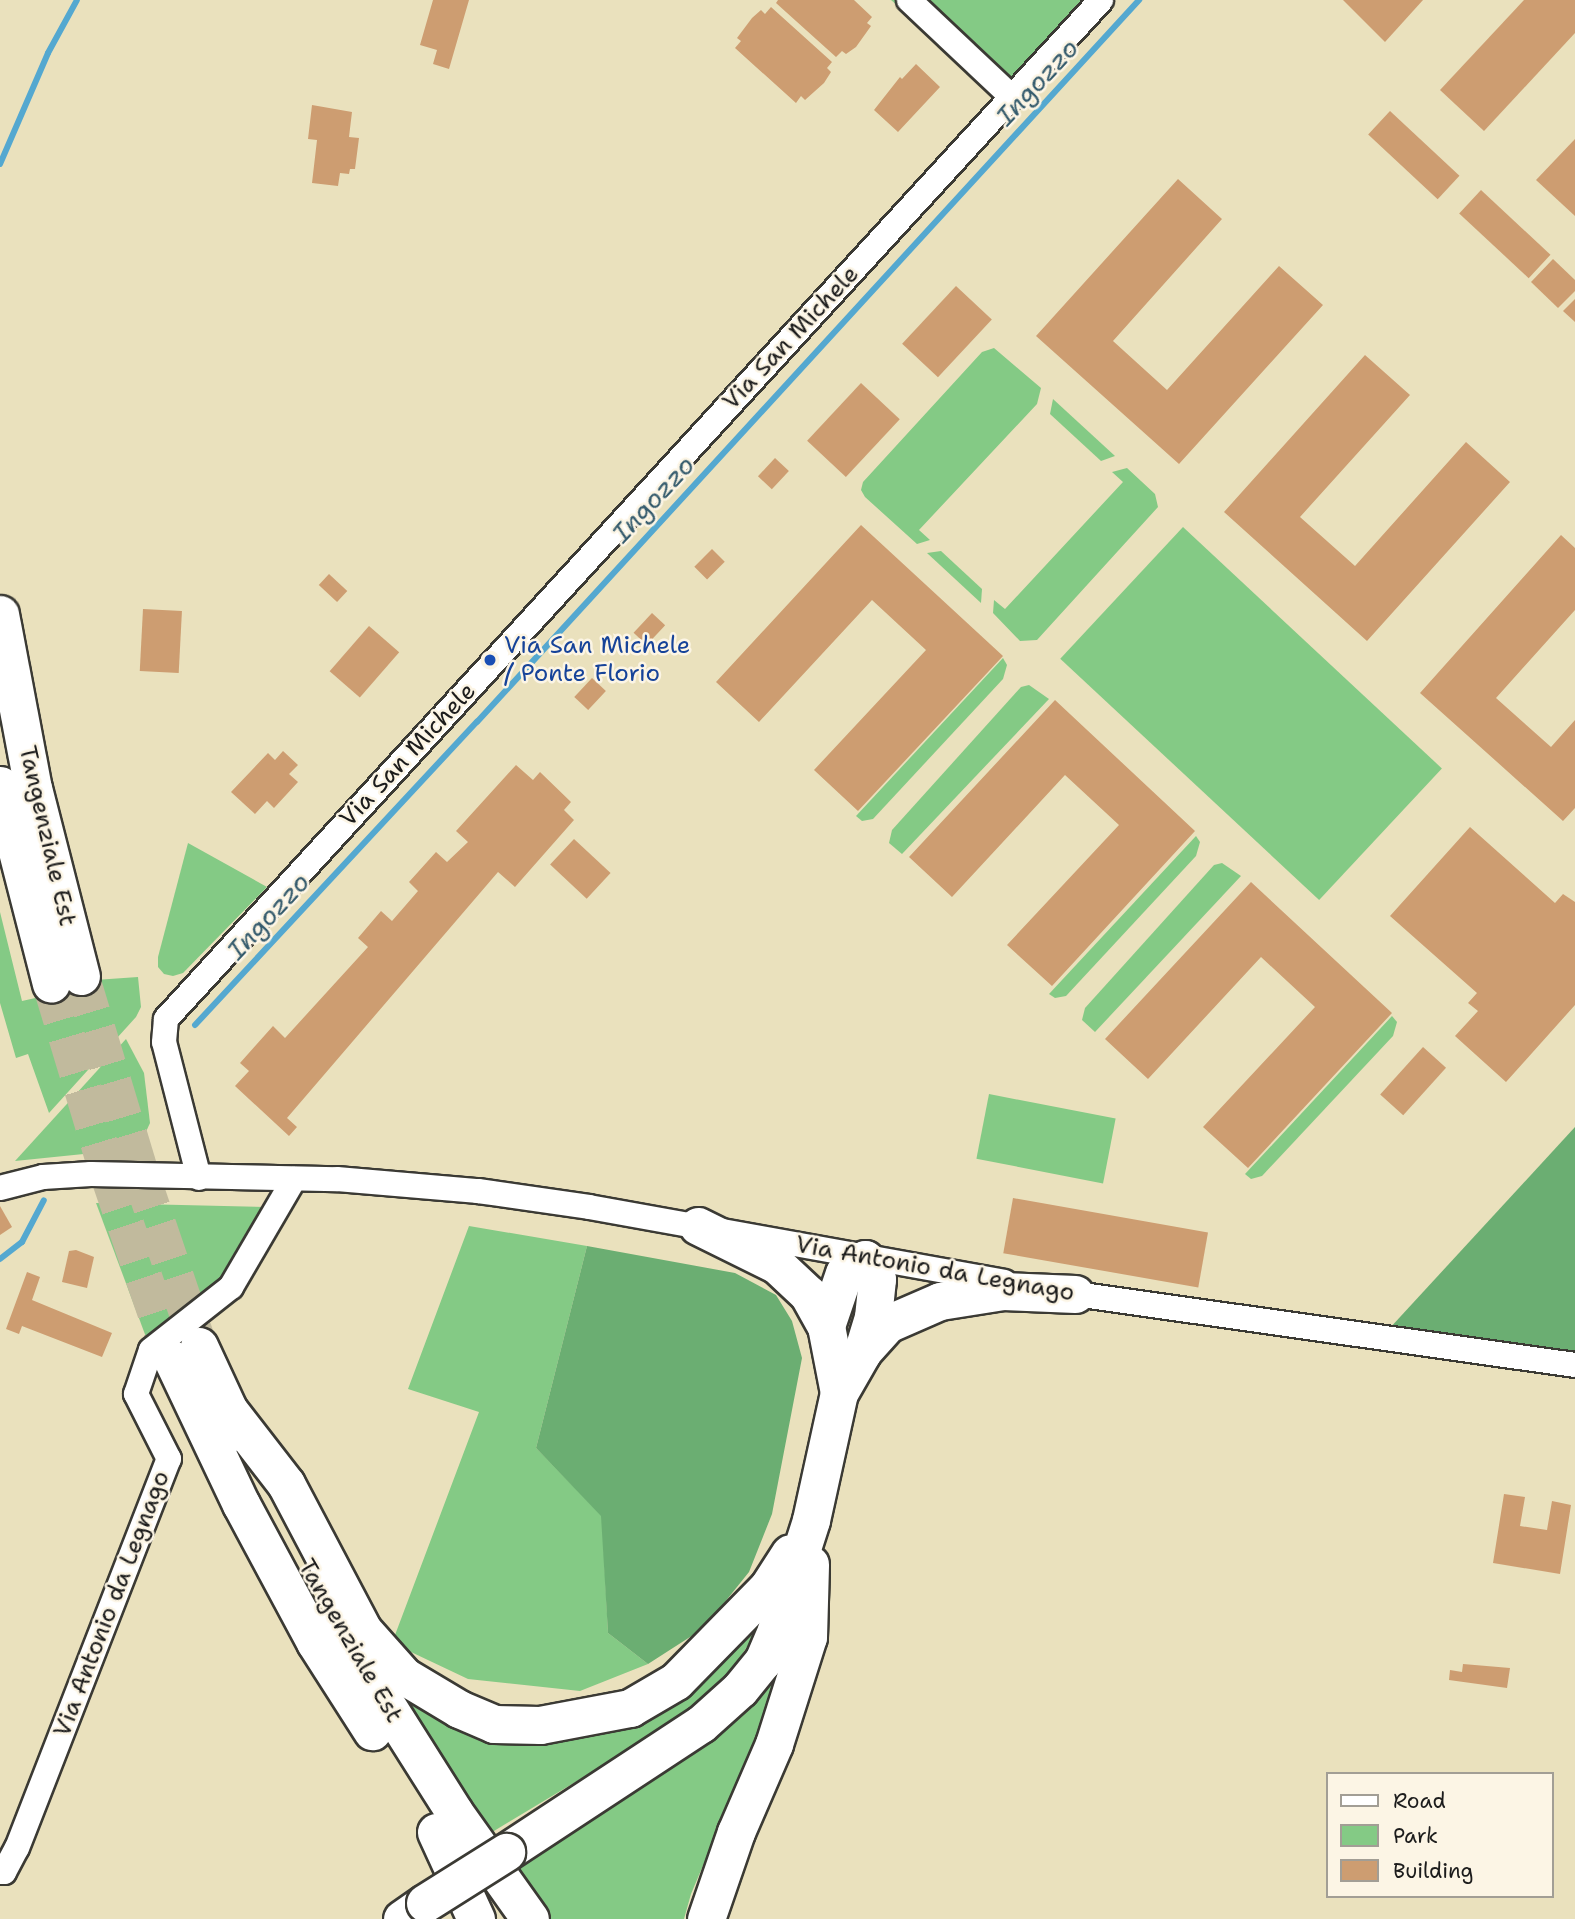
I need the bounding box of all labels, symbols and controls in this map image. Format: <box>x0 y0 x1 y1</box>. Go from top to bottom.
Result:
water label: Ingozzo <box>989 32 1085 132</box>
street label: Via San Michele <box>717 260 865 416</box>
water label: Ingozzo <box>605 449 701 549</box>
place label: Via San Michele / Ponte Florio <box>504 632 690 688</box>
marker: Via San Michele / Ponte Florio <box>482 652 498 668</box>
street label: Via San Michele <box>334 677 482 833</box>
street label: Tangenziale Est <box>12 743 82 929</box>
water label: Ingozzo <box>220 866 316 966</box>
street label: Via Antonio da Legnago <box>793 1230 1077 1308</box>
street label: Via Antonio da Legnago <box>48 1467 176 1741</box>
street label: Tangenziale Est <box>292 1554 408 1728</box>
legend <box>1326 1772 1554 1898</box>
text: Road <box>1393 1787 1446 1815</box>
text: Park <box>1393 1822 1438 1850</box>
text: Building <box>1393 1857 1473 1885</box>

